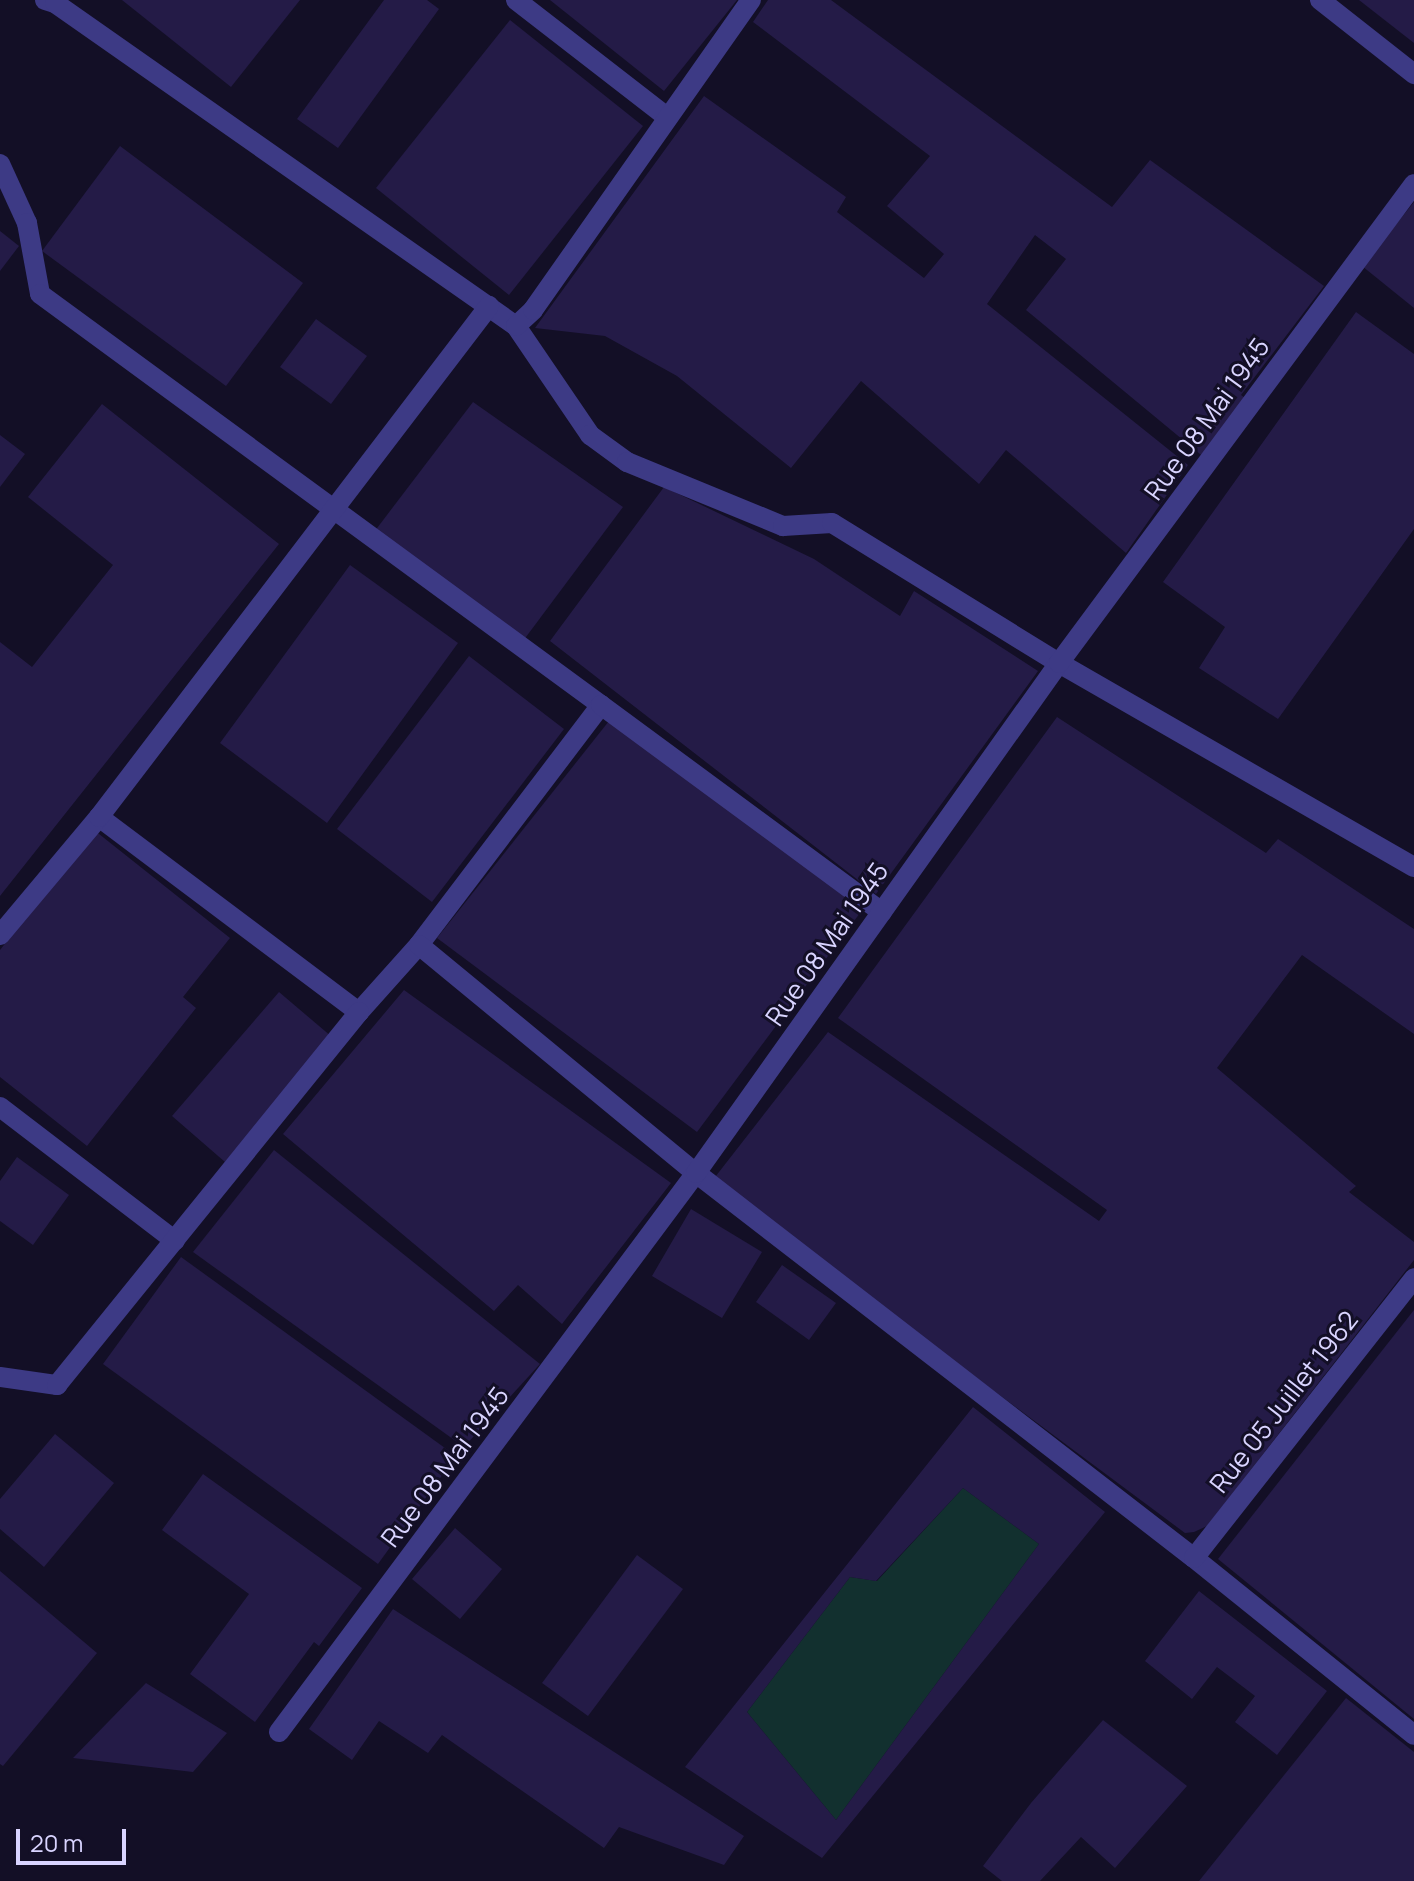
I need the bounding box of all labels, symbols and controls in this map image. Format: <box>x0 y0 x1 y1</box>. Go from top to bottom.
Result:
street label: Rue 08 Mai 1945 <box>1138 332 1276 506</box>
street label: Rue 08 Mai 1945 <box>759 856 895 1032</box>
street label: Rue 05 Juillet 1962 <box>1203 1305 1365 1499</box>
street label: Rue 08 Mai 1945 <box>375 1381 515 1553</box>
scale bar <box>20 1813 130 1863</box>
text: 20 m <box>30 1826 83 1859</box>

